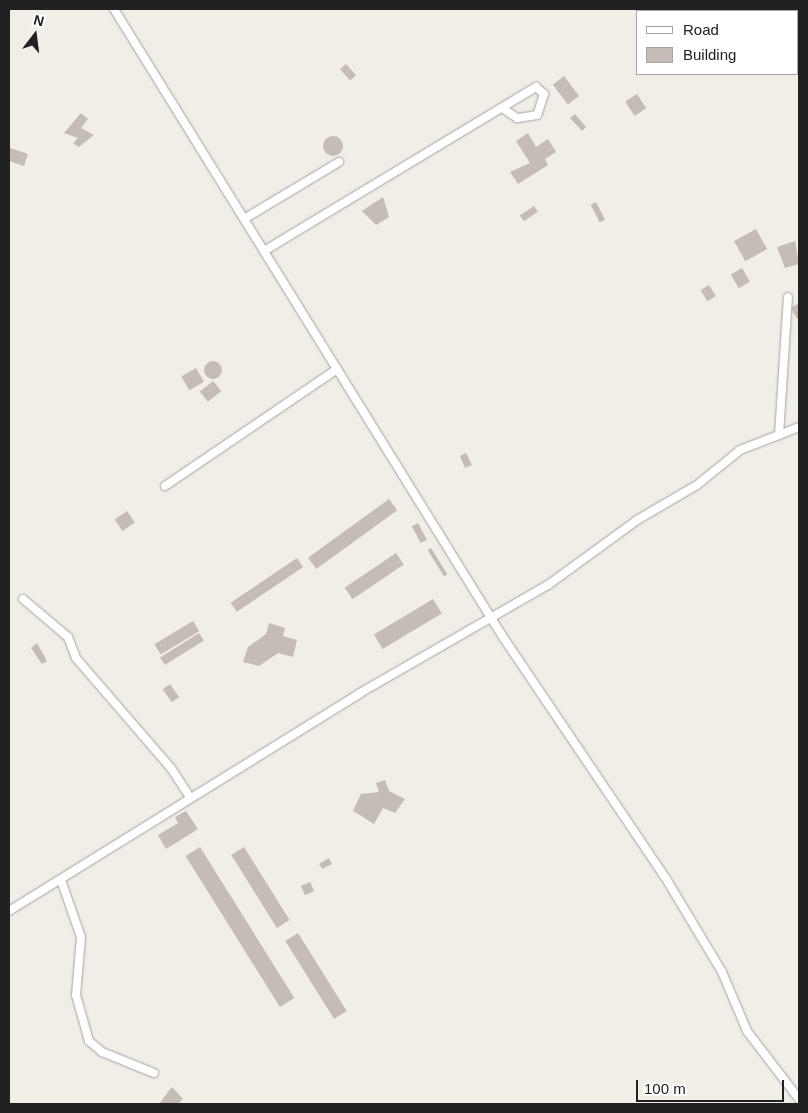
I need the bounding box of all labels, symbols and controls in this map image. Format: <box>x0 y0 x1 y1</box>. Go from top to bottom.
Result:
north arrow <box>10 10 60 60</box>
legend <box>636 10 798 75</box>
text: N <box>32 11 46 30</box>
text: Road <box>683 21 719 38</box>
text: Building <box>683 46 736 63</box>
scale bar <box>638 1070 786 1102</box>
text: 100 m <box>644 1080 686 1097</box>

